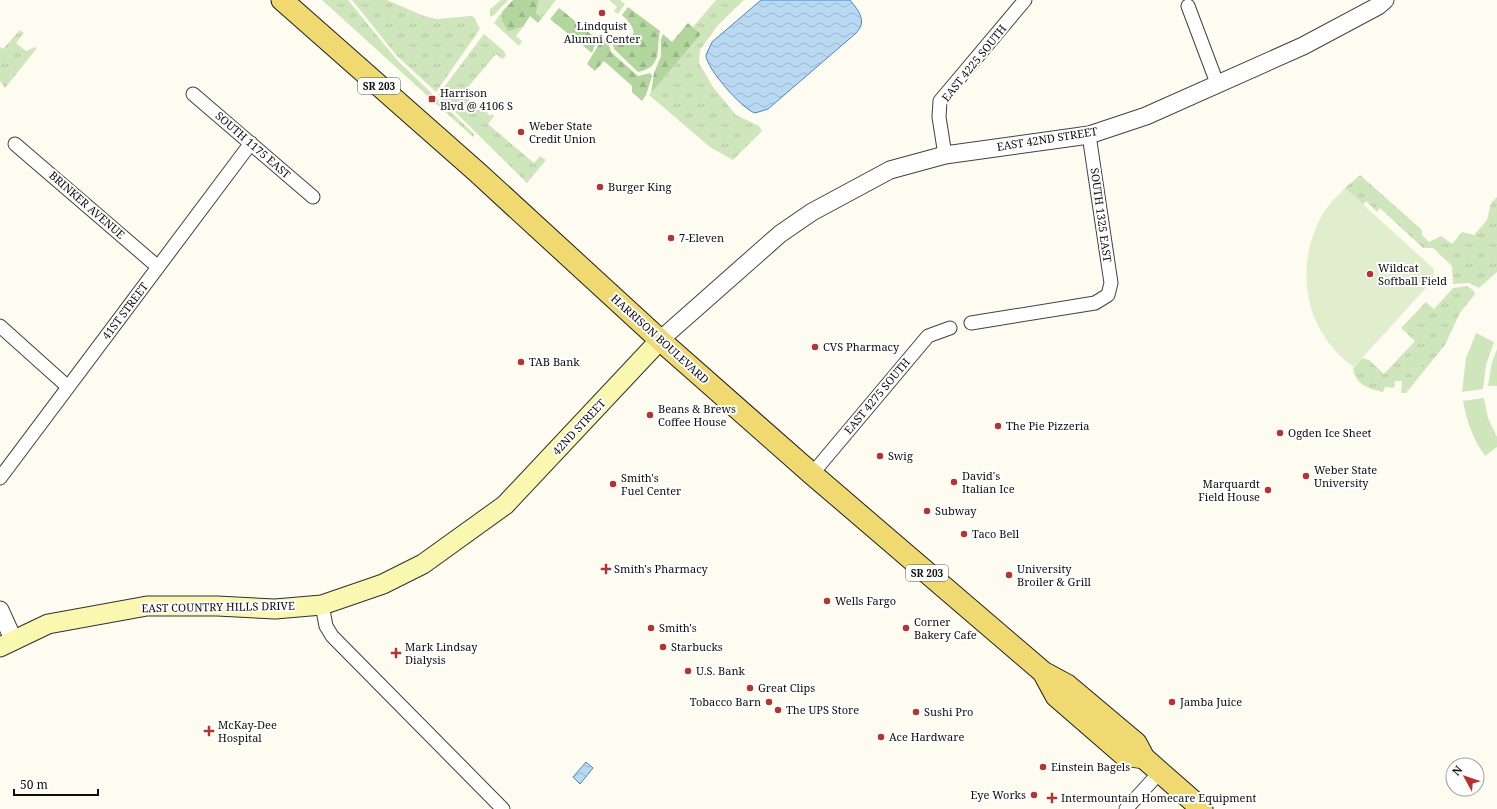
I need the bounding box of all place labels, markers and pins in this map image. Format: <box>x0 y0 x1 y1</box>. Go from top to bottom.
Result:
marker: Lindquist Alumni Center <box>597 8 607 18</box>
place label: Lindquist Alumni Center <box>564 18 641 46</box>
place label: Harrison Blvd @ 4106 S <box>440 85 513 113</box>
marker: Harrison Blvd @ 4106 S <box>427 94 437 104</box>
place label: Weber State Credit Union <box>529 118 596 146</box>
marker: Weber State Credit Union <box>516 127 526 137</box>
place label: Burger King <box>608 179 672 194</box>
marker: Burger King <box>595 182 605 192</box>
place label: 7-Eleven <box>679 230 724 245</box>
marker: 7-Eleven <box>666 233 676 243</box>
place label: Wildcat Softball Field <box>1378 260 1447 288</box>
marker: Wildcat Softball Field <box>1365 269 1375 279</box>
place label: CVS Pharmacy <box>823 339 900 354</box>
marker: CVS Pharmacy <box>810 342 820 352</box>
place label: TAB Bank <box>529 354 580 369</box>
marker: TAB Bank <box>516 357 526 367</box>
place label: Beans & Brews Coffee House <box>658 401 736 429</box>
marker: Beans & Brews Coffee House <box>645 410 655 420</box>
place label: The Pie Pizzeria <box>1006 418 1090 433</box>
marker: The Pie Pizzeria <box>993 421 1003 431</box>
place label: Ogden Ice Sheet <box>1288 425 1372 440</box>
marker: Ogden Ice Sheet <box>1275 428 1285 438</box>
place label: Swig <box>888 448 913 463</box>
marker: Swig <box>875 451 885 461</box>
place label: Weber State University <box>1314 462 1377 490</box>
place label: David's Italian Ice <box>962 468 1015 496</box>
place label: Smith's Fuel Center <box>621 470 682 498</box>
marker: Weber State University <box>1301 471 1311 481</box>
place label: Marquardt Field House <box>1198 476 1260 504</box>
marker: David's Italian Ice <box>949 477 959 487</box>
marker: Smith's Fuel Center <box>608 479 618 489</box>
marker: Marquardt Field House <box>1263 485 1273 495</box>
place label: Subway <box>935 503 977 518</box>
marker: Subway <box>922 506 932 516</box>
place label: Taco Bell <box>972 526 1020 541</box>
marker: Taco Bell <box>959 529 969 539</box>
place label: Smith's Pharmacy <box>614 561 709 576</box>
place label: University Broiler & Grill <box>1017 561 1092 589</box>
marker: Smith's Pharmacy <box>601 564 611 574</box>
marker: University Broiler & Grill <box>1004 570 1014 580</box>
place label: Wells Fargo <box>835 593 896 608</box>
marker: Wells Fargo <box>822 596 832 606</box>
place label: Corner Bakery Cafe <box>914 614 977 642</box>
place label: Smith's <box>659 620 697 635</box>
marker: Smith's <box>646 623 656 633</box>
marker: Corner Bakery Cafe <box>901 623 911 633</box>
place label: Mark Lindsay Dialysis <box>405 639 478 667</box>
place label: Starbucks <box>671 639 723 654</box>
marker: Starbucks <box>658 642 668 652</box>
marker: Mark Lindsay Dialysis <box>390 647 402 659</box>
place label: U.S. Bank <box>696 663 745 678</box>
marker: U.S. Bank <box>683 666 693 676</box>
place label: Great Clips <box>758 680 815 695</box>
marker: Great Clips <box>745 683 755 693</box>
place label: Tobacco Barn <box>690 694 761 709</box>
place label: Jamba Juice <box>1179 694 1242 709</box>
marker: Tobacco Barn <box>764 697 774 707</box>
marker: Jamba Juice <box>1167 697 1177 707</box>
place label: The UPS Store <box>786 702 859 717</box>
place label: Sushi Pro <box>924 704 973 719</box>
marker: The UPS Store <box>773 705 783 715</box>
marker: Sushi Pro <box>911 707 921 717</box>
place label: McKay-Dee Hospital <box>218 717 277 745</box>
marker: McKay-Dee Hospital <box>203 725 215 737</box>
place label: Ace Hardware <box>889 729 964 744</box>
marker: Ace Hardware <box>876 732 886 742</box>
place label: Einstein Bagels <box>1051 759 1130 774</box>
marker: Einstein Bagels <box>1038 762 1048 772</box>
place label: Eye Works <box>970 787 1026 802</box>
marker: Eye Works <box>1029 790 1039 800</box>
place label: Intermountain Homecare Equipment <box>1061 790 1257 805</box>
marker: Intermountain Homecare Equipment <box>1046 792 1058 804</box>

